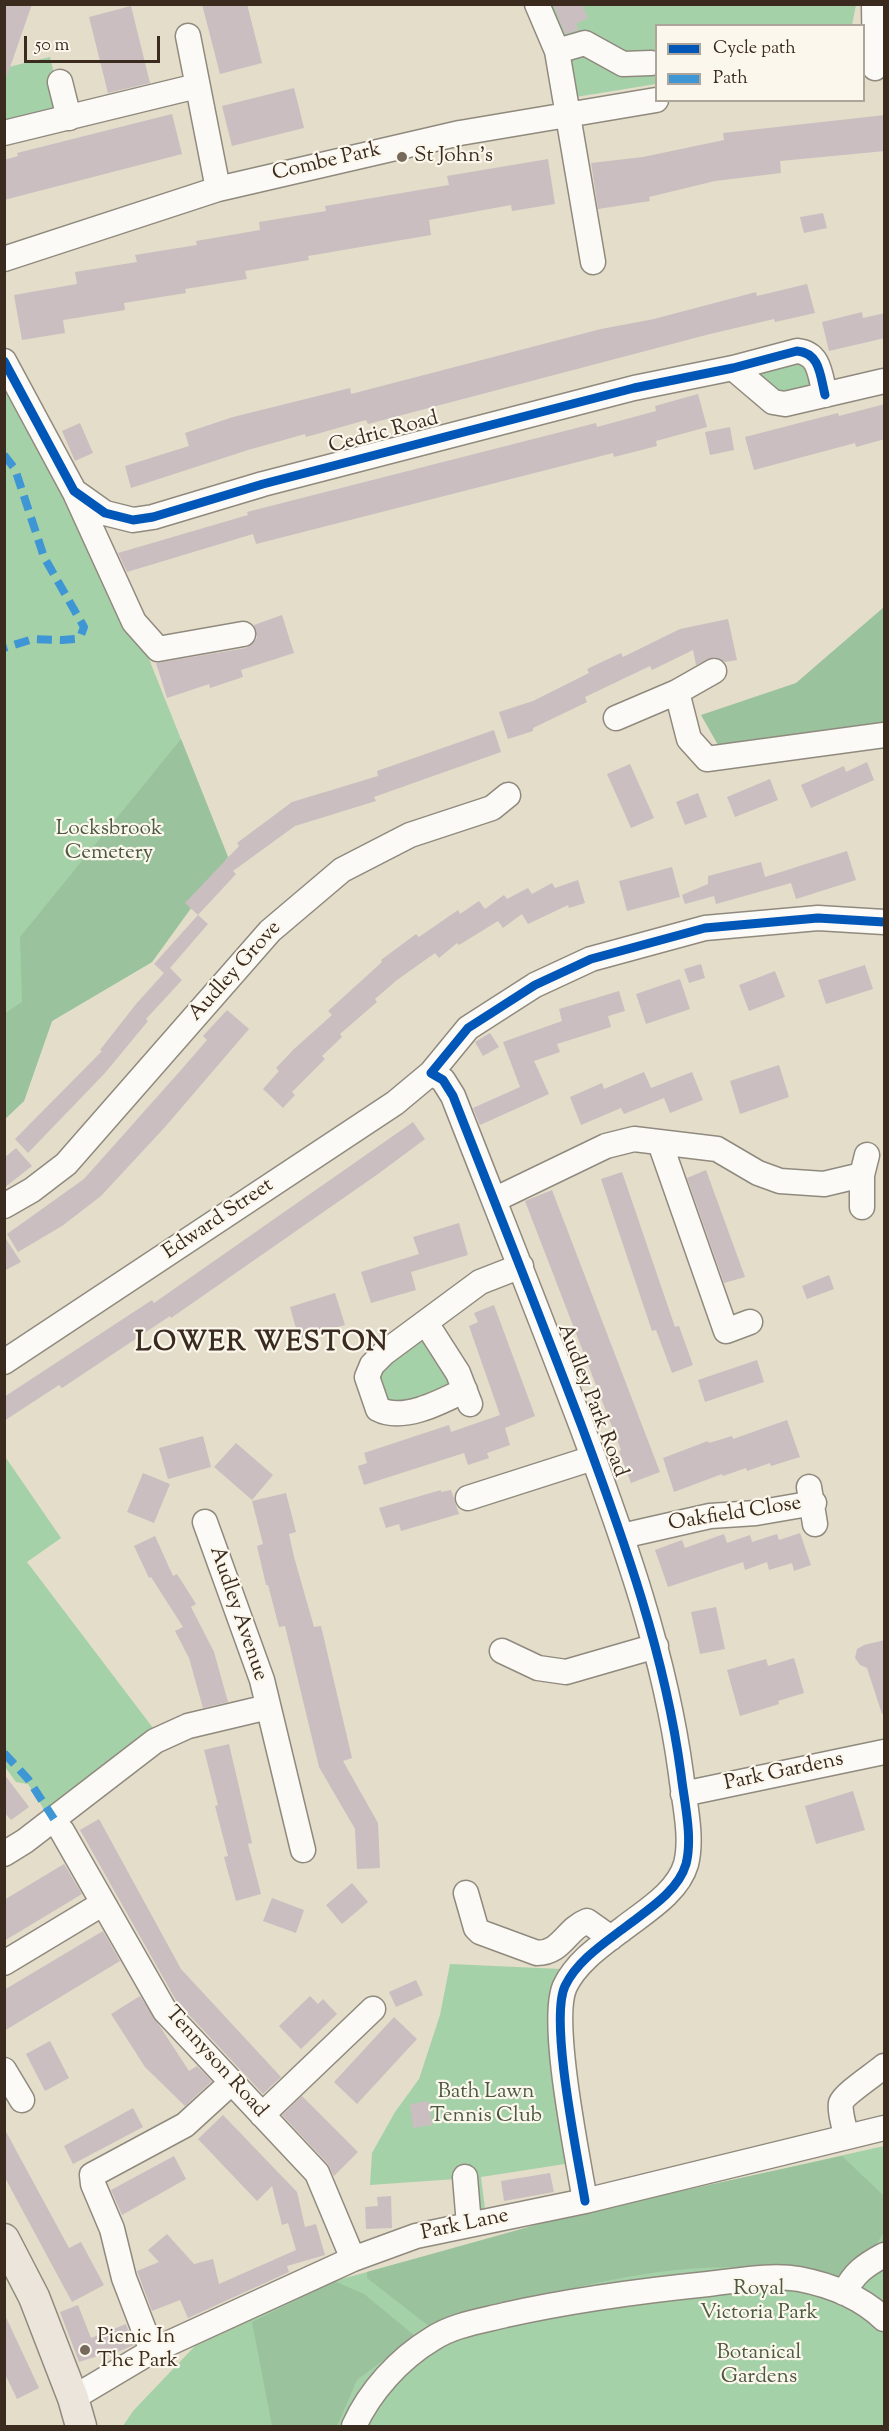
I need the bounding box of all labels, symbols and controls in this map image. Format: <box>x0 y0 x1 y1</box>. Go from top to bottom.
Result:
scale bar <box>27 24 164 62</box>
legend <box>655 24 865 102</box>
text: 50 m <box>35 33 69 59</box>
text: Cycle path <box>713 36 796 62</box>
text: Path <box>713 66 748 92</box>
street label: Combe Park <box>270 138 384 188</box>
place label: St John's <box>414 144 493 170</box>
marker: St John's <box>395 150 409 164</box>
street label: Cedric Road <box>326 407 442 461</box>
park label: Locksbrook Cemetery <box>56 817 162 867</box>
street label: Audley Grove <box>184 917 288 1027</box>
street label: Edward Street <box>159 1174 279 1266</box>
street label: Audley Park Road <box>550 1321 632 1481</box>
district label: LOWER WESTON <box>135 1329 389 1361</box>
street label: Oakfield Close <box>667 1492 803 1538</box>
street label: Audley Avenue <box>202 1543 272 1685</box>
street label: Park Gardens <box>722 1748 846 1798</box>
street label: Tennyson Road <box>158 2002 272 2124</box>
park label: Bath Lawn Tennis Club <box>430 2080 542 2130</box>
street label: Park Lane <box>419 2204 511 2248</box>
park label: Royal Victoria Park <box>700 2277 818 2327</box>
place label: Picnic In The Park <box>97 2325 178 2375</box>
park label: Botanical Gardens <box>717 2341 801 2391</box>
marker: Picnic In The Park <box>78 2343 92 2357</box>

